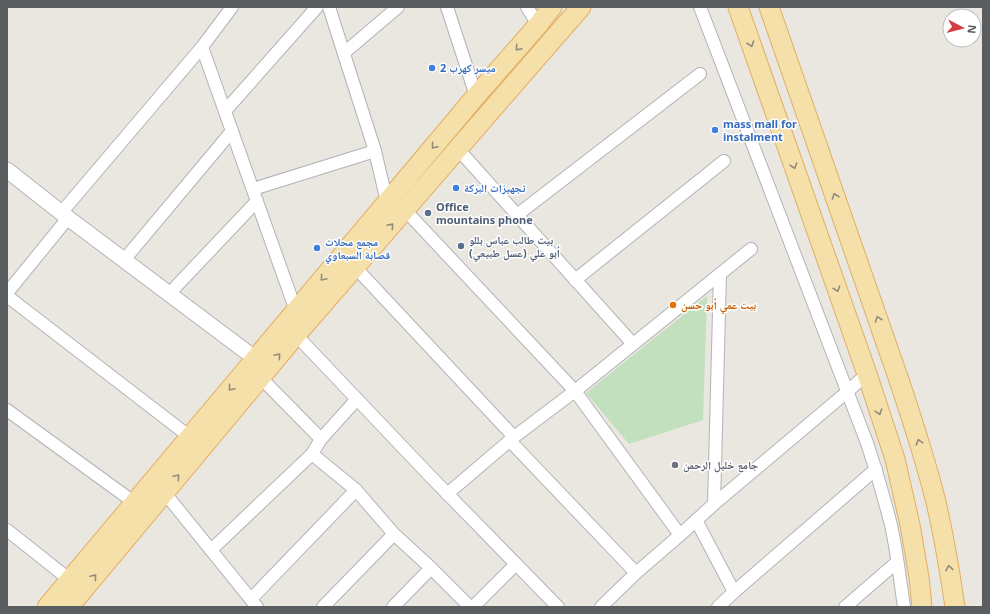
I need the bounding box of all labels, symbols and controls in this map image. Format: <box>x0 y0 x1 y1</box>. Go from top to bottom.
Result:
north arrow <box>942 8 982 48</box>
text: N <box>964 24 980 35</box>
one-way arrow <box>746 40 755 47</box>
one-way arrow <box>516 43 523 50</box>
place label: ميسر كهرب 2 <box>440 60 496 75</box>
marker: ميسر كهرب 2 <box>427 63 437 73</box>
place label: mass mall for instalment <box>723 116 797 144</box>
marker: mass mall for instalment <box>710 125 720 135</box>
one-way arrow <box>431 142 438 149</box>
one-way arrow <box>789 163 798 170</box>
place label: تجهيزات البركة <box>464 180 526 195</box>
marker: تجهيزات البركة <box>451 183 461 193</box>
one-way arrow <box>831 193 840 200</box>
place label: Office mountains phone <box>436 199 533 227</box>
marker: Office mountains phone <box>423 208 433 218</box>
one-way arrow <box>386 223 393 231</box>
place label: بيت طالب عباس بللو أبو علي (عسل طبيعي) <box>469 232 560 262</box>
place label: مجمع محلات قصابة السبعاوي <box>325 234 390 264</box>
marker: بيت طالب عباس بللو أبو علي (عسل طبيعي) <box>456 241 466 251</box>
marker: مجمع محلات قصابة السبعاوي <box>312 243 322 253</box>
one-way arrow <box>321 273 328 281</box>
one-way arrow <box>832 286 841 293</box>
place label: بيت عمي أبو حسن <box>681 297 756 314</box>
marker: بيت عمي أبو حسن <box>668 300 678 310</box>
one-way arrow <box>874 315 883 322</box>
one-way arrow <box>274 353 281 361</box>
one-way arrow <box>228 384 235 391</box>
one-way arrow <box>874 408 883 415</box>
one-way arrow <box>915 439 924 446</box>
place label: جامع خليل الرحمن <box>683 457 758 473</box>
marker: جامع خليل الرحمن <box>670 460 680 470</box>
one-way arrow <box>172 475 179 482</box>
one-way arrow <box>945 565 954 572</box>
one-way arrow <box>89 574 96 582</box>

